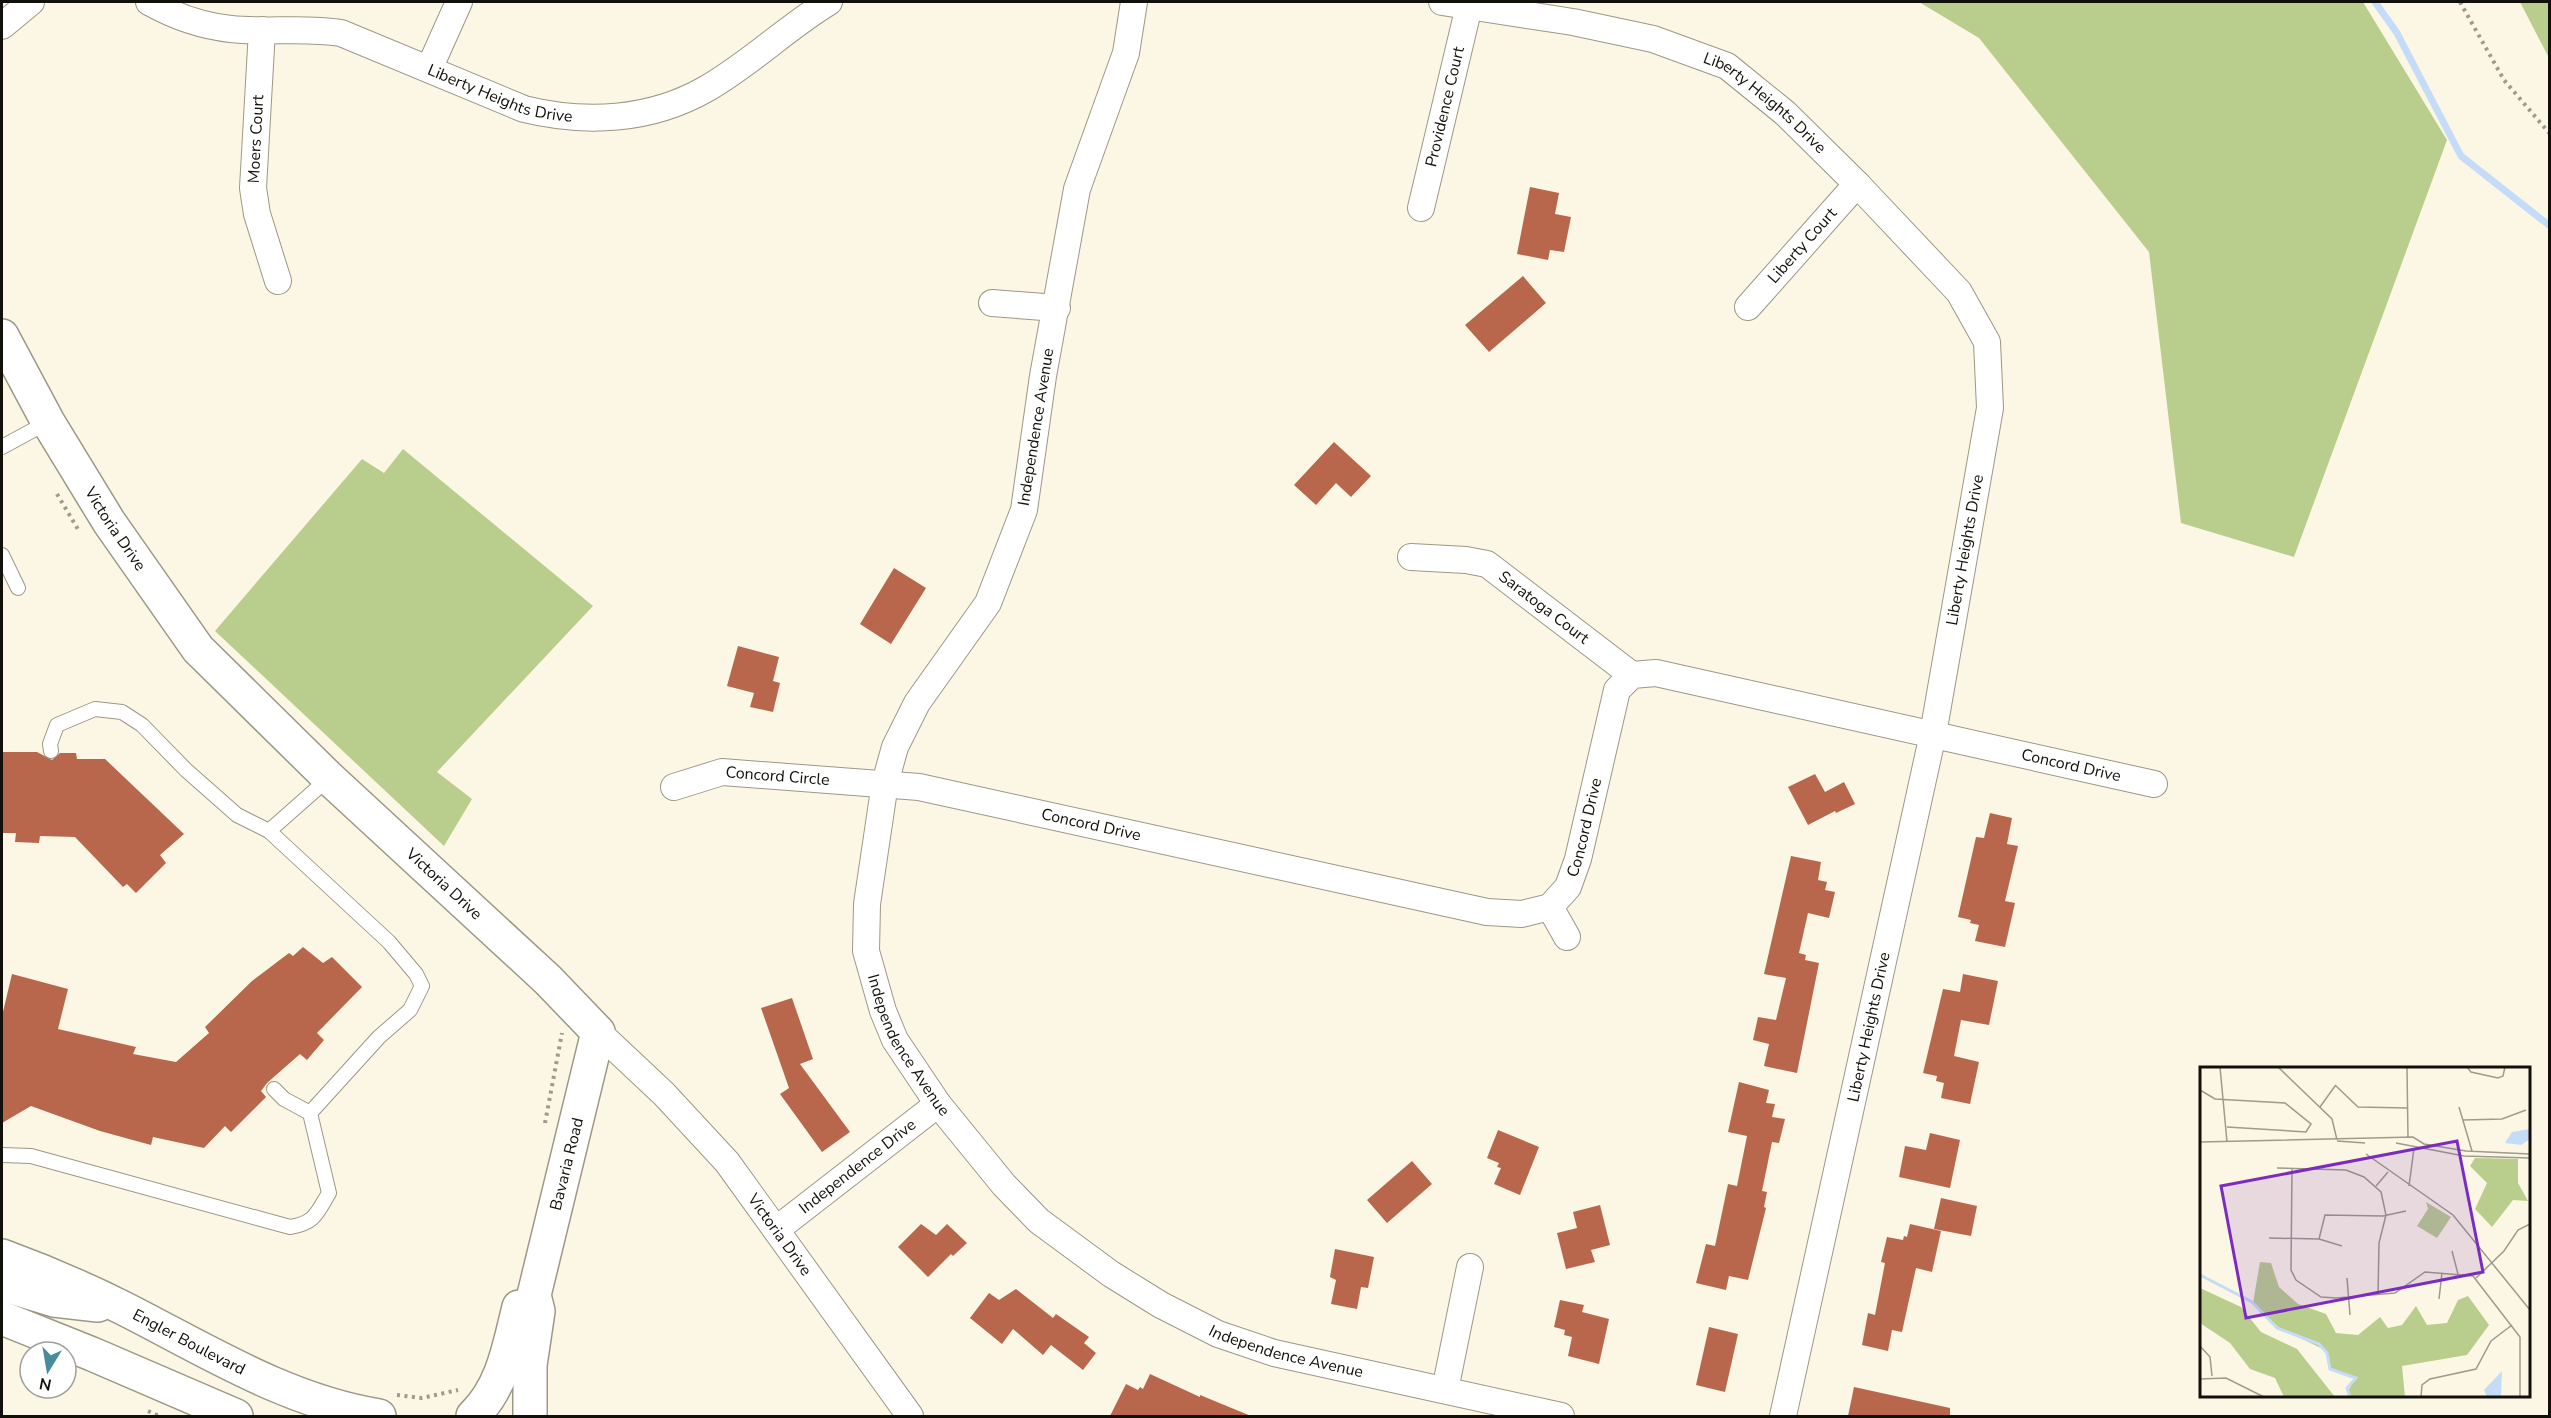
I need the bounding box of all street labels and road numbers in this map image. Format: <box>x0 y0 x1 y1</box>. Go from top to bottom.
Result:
street label: Providence Court <box>1420 44 1470 169</box>
street label: Liberty Heights Drive <box>1700 47 1831 159</box>
street label: Liberty Heights Drive <box>424 59 574 128</box>
street label: Moers Court <box>243 94 269 184</box>
street label: Liberty Court <box>1763 203 1842 288</box>
street label: Independence Avenue <box>1013 347 1059 507</box>
street label: Liberty Heights Drive <box>1941 473 1989 627</box>
street label: Victoria Drive <box>79 482 151 576</box>
street label: Saratoga Court <box>1494 566 1594 650</box>
street label: Concord Drive <box>2019 744 2123 787</box>
street label: Concord Circle <box>725 761 830 791</box>
street label: Concord Drive <box>1561 776 1607 880</box>
street label: Concord Drive <box>1039 803 1143 847</box>
street label: Victoria Drive <box>400 843 487 925</box>
street label: Liberty Heights Drive <box>1842 950 1896 1104</box>
street label: Independence Avenue <box>862 972 955 1121</box>
street label: Independence Drive <box>794 1114 921 1219</box>
street label: Bavaria Road <box>545 1115 589 1213</box>
street label: Victoria Drive <box>742 1188 817 1280</box>
street label: Engler Boulevard <box>129 1304 249 1381</box>
street label: Independence Avenue <box>1205 1320 1365 1383</box>

